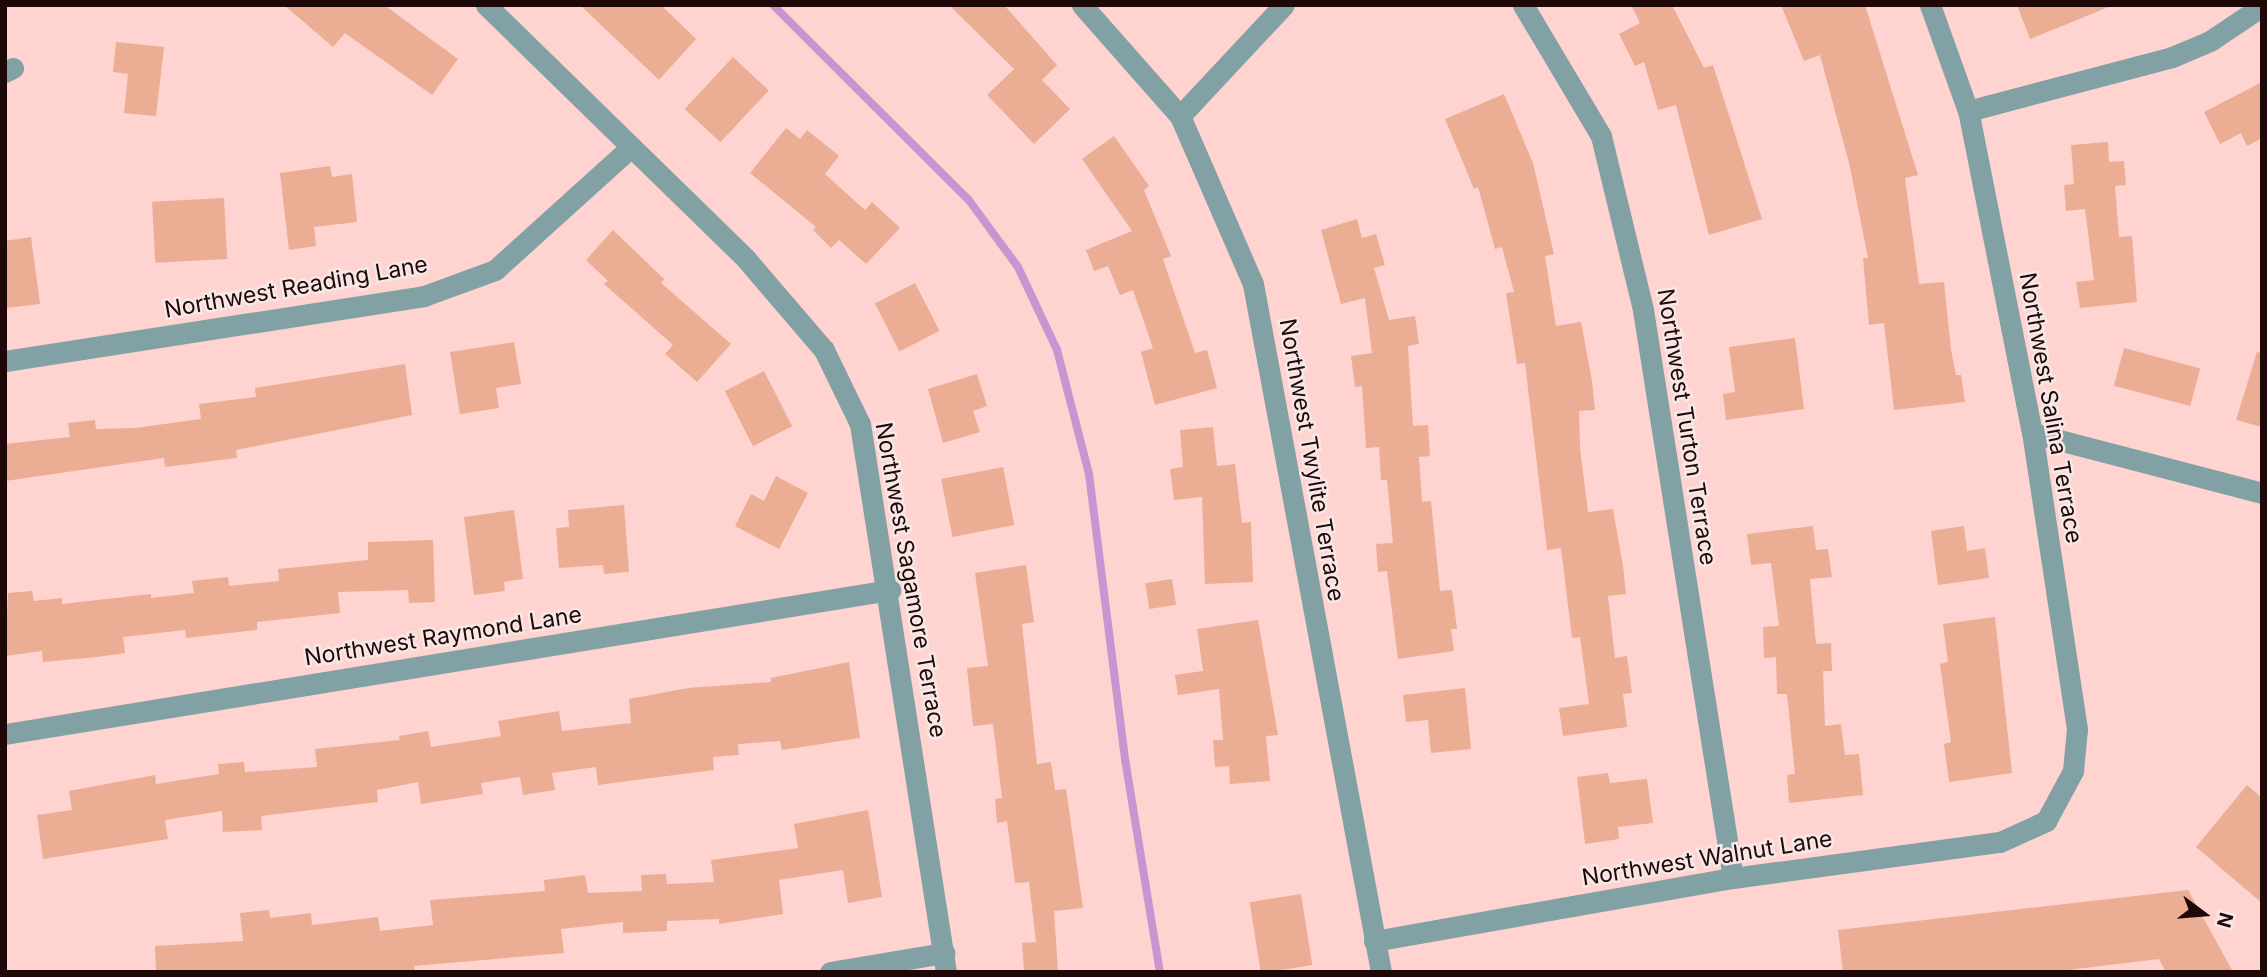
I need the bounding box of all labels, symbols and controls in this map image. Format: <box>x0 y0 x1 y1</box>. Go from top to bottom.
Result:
street label: Northwest Reading Lane <box>162 250 430 324</box>
street label: Northwest Salina Terrace <box>2014 270 2088 546</box>
street label: Northwest Turton Terrace <box>1651 287 1723 567</box>
street label: Northwest Twylite Terrace <box>1274 317 1350 603</box>
street label: Northwest Sagamore Terrace <box>870 420 952 740</box>
street label: Northwest Raymond Lane <box>302 600 584 672</box>
street label: Northwest Walnut Lane <box>1580 825 1834 891</box>
north arrow <box>2169 879 2239 949</box>
text: N <box>2212 910 2238 930</box>

